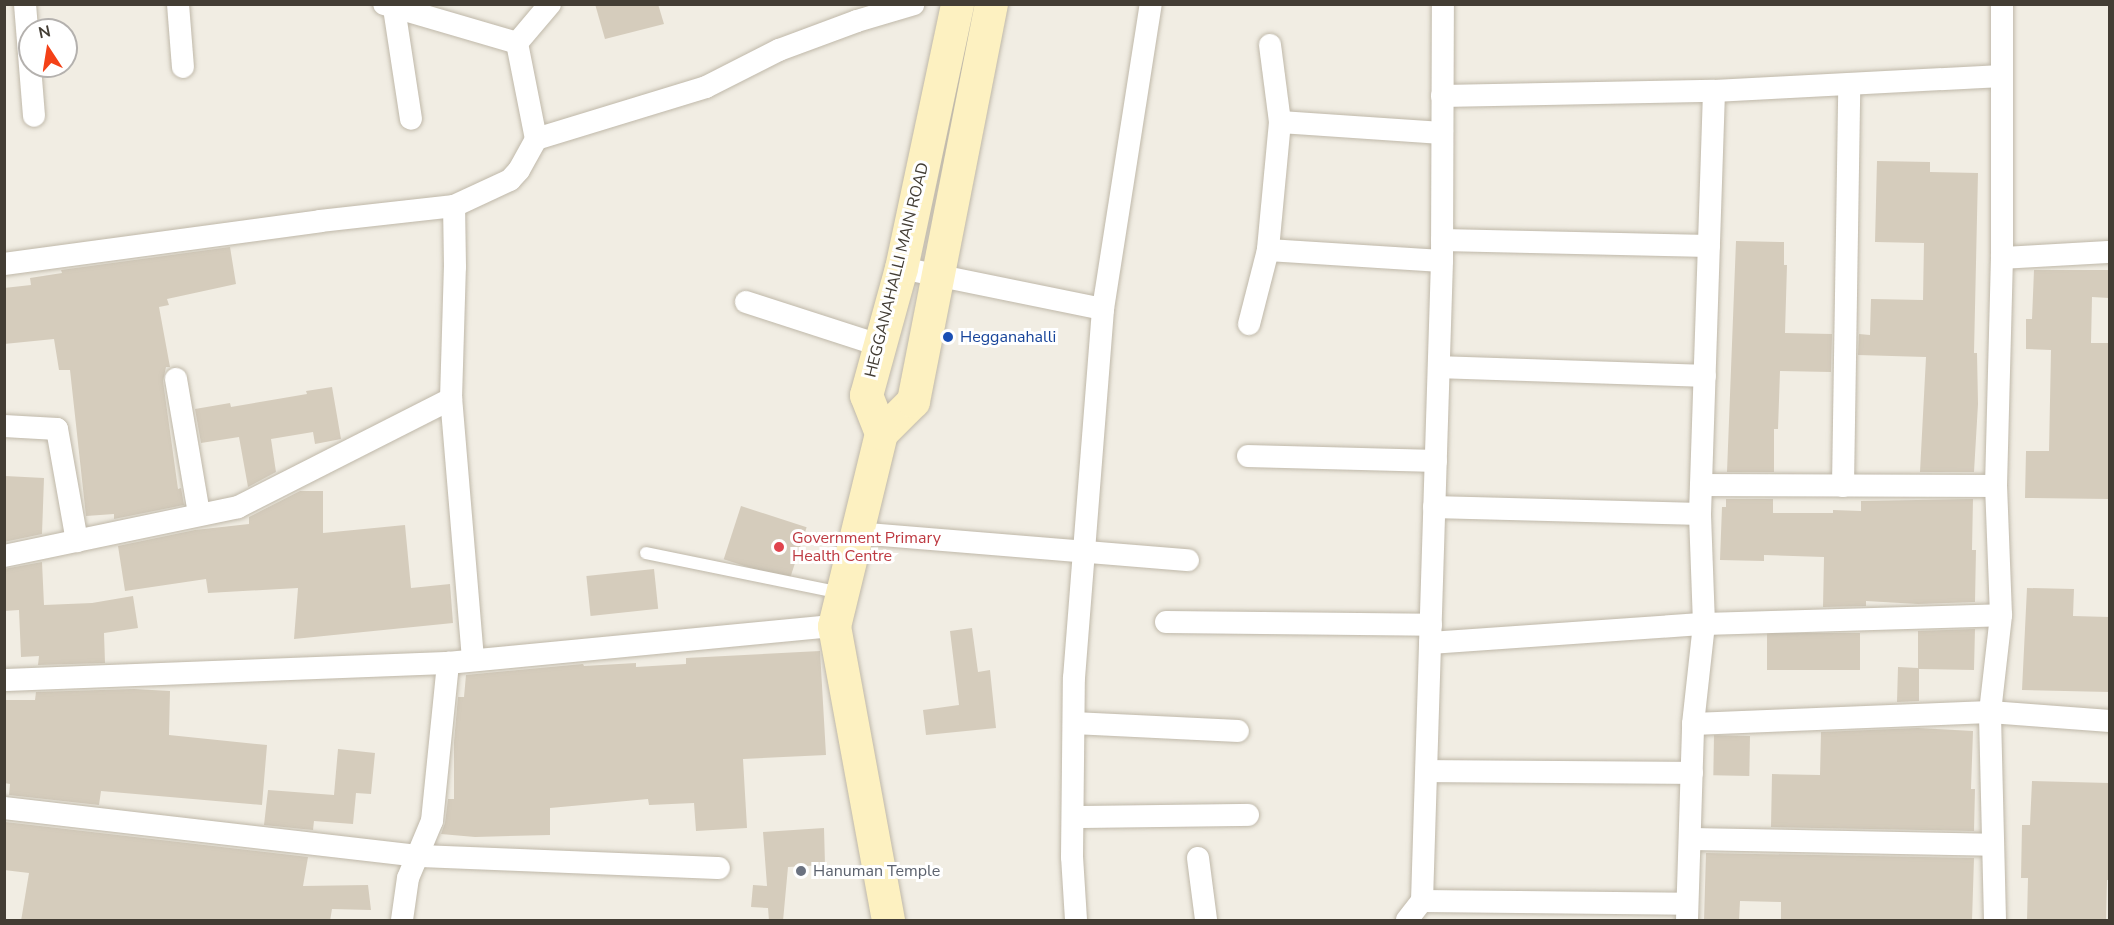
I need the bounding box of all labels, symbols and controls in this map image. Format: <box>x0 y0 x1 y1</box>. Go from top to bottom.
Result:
north arrow <box>18 18 78 78</box>
text: N <box>37 20 53 44</box>
street label: HEGGANAHALLI MAIN ROAD <box>861 161 933 379</box>
place label: Hegganahalli <box>960 327 1056 347</box>
marker: Hegganahalli <box>941 330 955 344</box>
place label: Government Primary Health Centre <box>792 528 941 566</box>
marker: Government Primary Health Centre <box>770 538 788 556</box>
place label: Hanuman Temple <box>813 861 940 881</box>
marker: Hanuman Temple <box>794 864 808 878</box>

